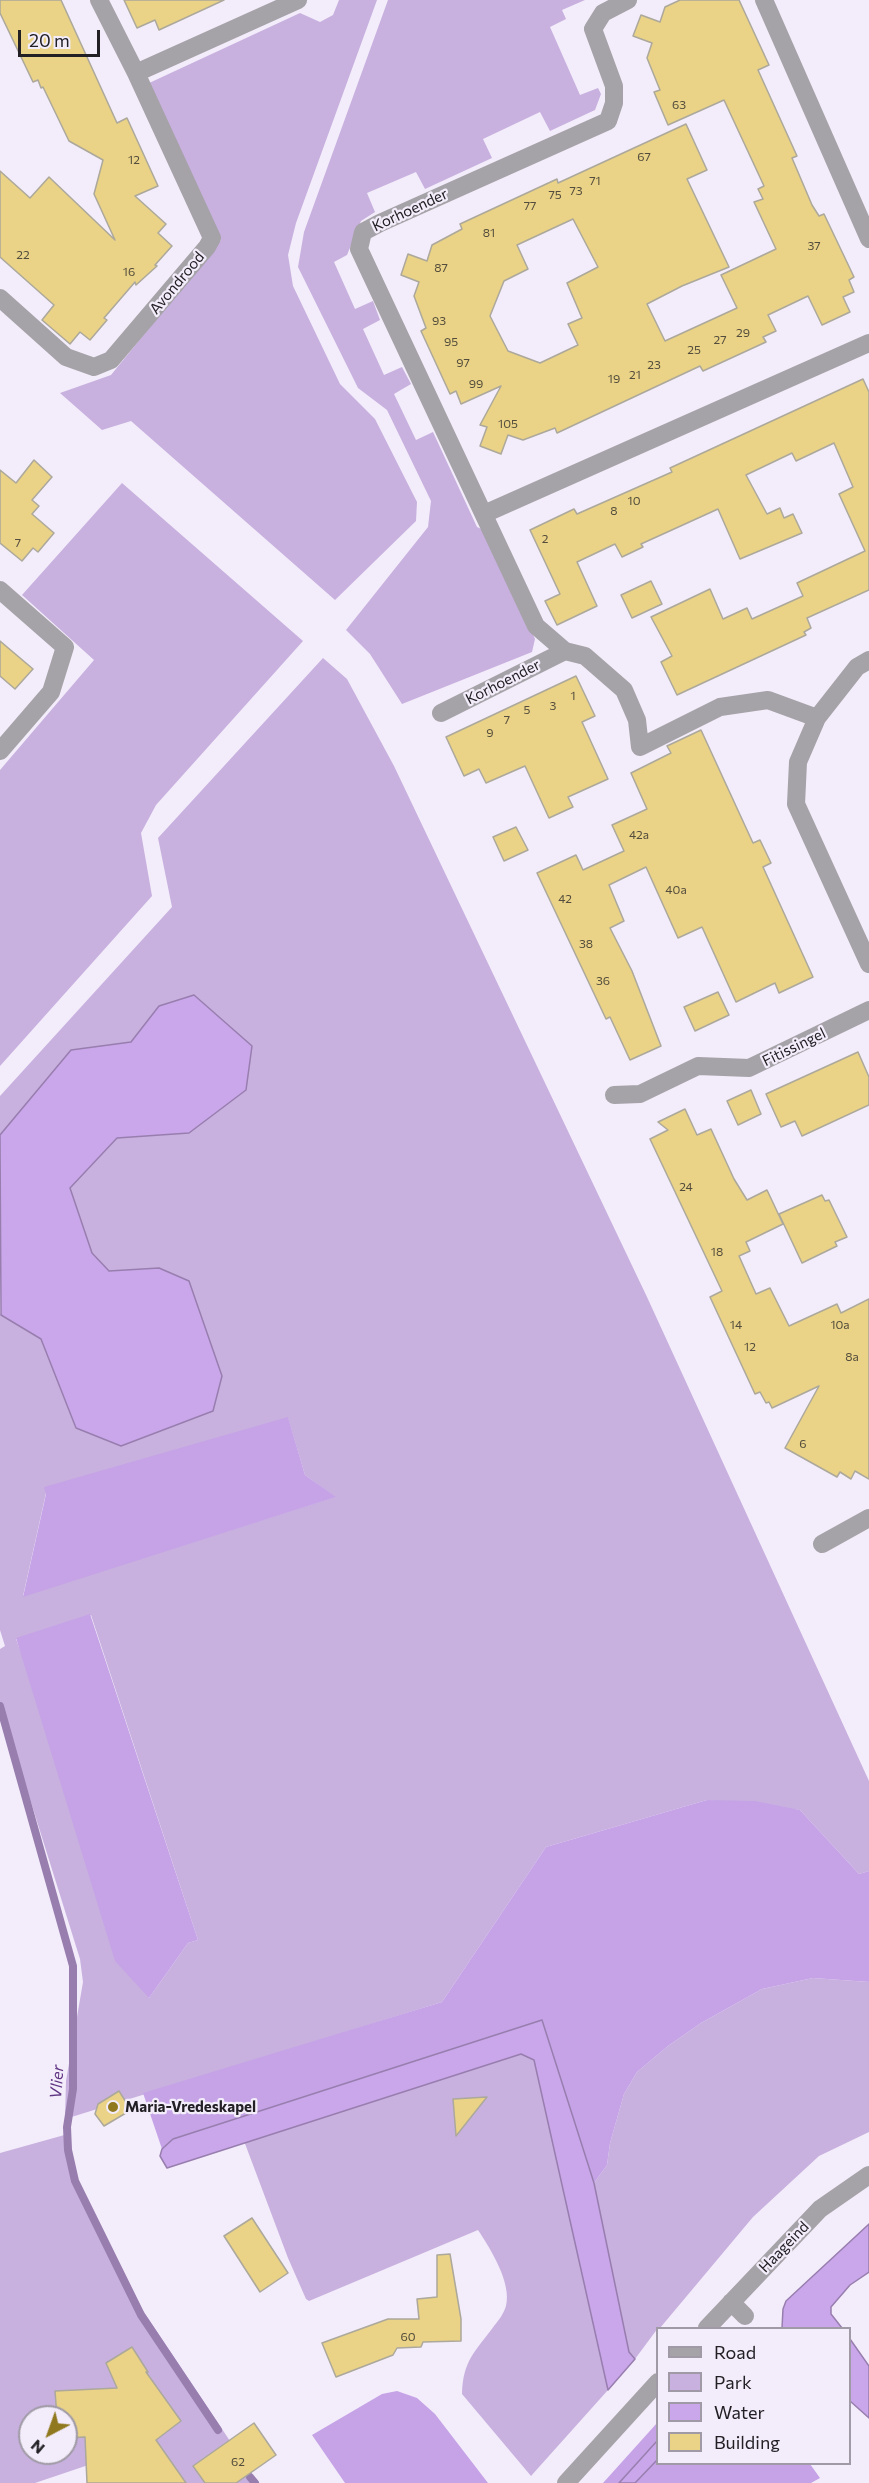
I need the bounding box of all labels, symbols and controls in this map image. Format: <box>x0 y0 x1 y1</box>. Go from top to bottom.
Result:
scale bar <box>21 18 104 56</box>
text: 20 m <box>29 29 70 51</box>
house number: 63 <box>672 98 686 112</box>
house number: 67 <box>637 150 651 164</box>
house number: 12 <box>128 153 140 167</box>
house number: 71 <box>589 174 601 188</box>
house number: 73 <box>569 184 583 198</box>
street label: Korhoender <box>369 185 451 235</box>
house number: 75 <box>548 188 562 202</box>
house number: 77 <box>524 199 536 213</box>
house number: 81 <box>483 226 495 240</box>
house number: 37 <box>807 239 821 253</box>
house number: 22 <box>16 248 30 262</box>
street label: Avondrood <box>146 248 208 318</box>
house number: 87 <box>434 261 448 275</box>
house number: 16 <box>123 265 135 279</box>
house number: 93 <box>432 314 446 328</box>
house number: 29 <box>736 326 750 340</box>
house number: 27 <box>714 333 726 347</box>
house number: 95 <box>444 335 458 349</box>
house number: 25 <box>687 343 701 357</box>
house number: 97 <box>456 356 470 370</box>
house number: 23 <box>647 358 661 372</box>
house number: 21 <box>629 368 641 382</box>
house number: 19 <box>608 372 620 386</box>
house number: 99 <box>469 377 483 391</box>
house number: 105 <box>498 417 518 431</box>
house number: 10 <box>628 494 640 508</box>
house number: 8 <box>610 504 618 518</box>
house number: 2 <box>542 532 548 546</box>
house number: 7 <box>15 536 21 550</box>
street label: Korhoender <box>463 656 543 708</box>
house number: 1 <box>570 689 576 703</box>
house number: 3 <box>550 699 556 713</box>
house number: 5 <box>524 703 530 717</box>
house number: 7 <box>504 713 510 727</box>
house number: 9 <box>486 726 494 740</box>
house number: 42a <box>629 828 649 842</box>
house number: 40a <box>665 883 687 897</box>
house number: 42 <box>558 892 572 906</box>
house number: 38 <box>579 937 593 951</box>
house number: 36 <box>596 974 610 988</box>
street label: Fitissingel <box>759 1024 829 1070</box>
house number: 24 <box>679 1180 693 1194</box>
house number: 18 <box>711 1245 723 1259</box>
house number: 14 <box>730 1318 742 1332</box>
house number: 10a <box>830 1318 850 1332</box>
house number: 12 <box>744 1340 756 1354</box>
house number: 8a <box>845 1350 859 1364</box>
house number: 6 <box>799 1437 807 1451</box>
water label: Vlier <box>46 2064 68 2100</box>
place label: Maria-Vredeskapel <box>125 2098 256 2116</box>
marker: Maria-Vredeskapel <box>106 2100 120 2114</box>
street label: Haageind <box>755 2218 813 2276</box>
legend <box>656 2327 851 2465</box>
house number: 60 <box>400 2330 416 2344</box>
text: Road <box>714 2341 756 2363</box>
text: Park <box>714 2371 752 2393</box>
text: Water <box>714 2401 765 2423</box>
north arrow <box>18 2405 78 2465</box>
text: Building <box>714 2431 780 2453</box>
text: N <box>26 2436 48 2459</box>
house number: 62 <box>231 2455 245 2469</box>

